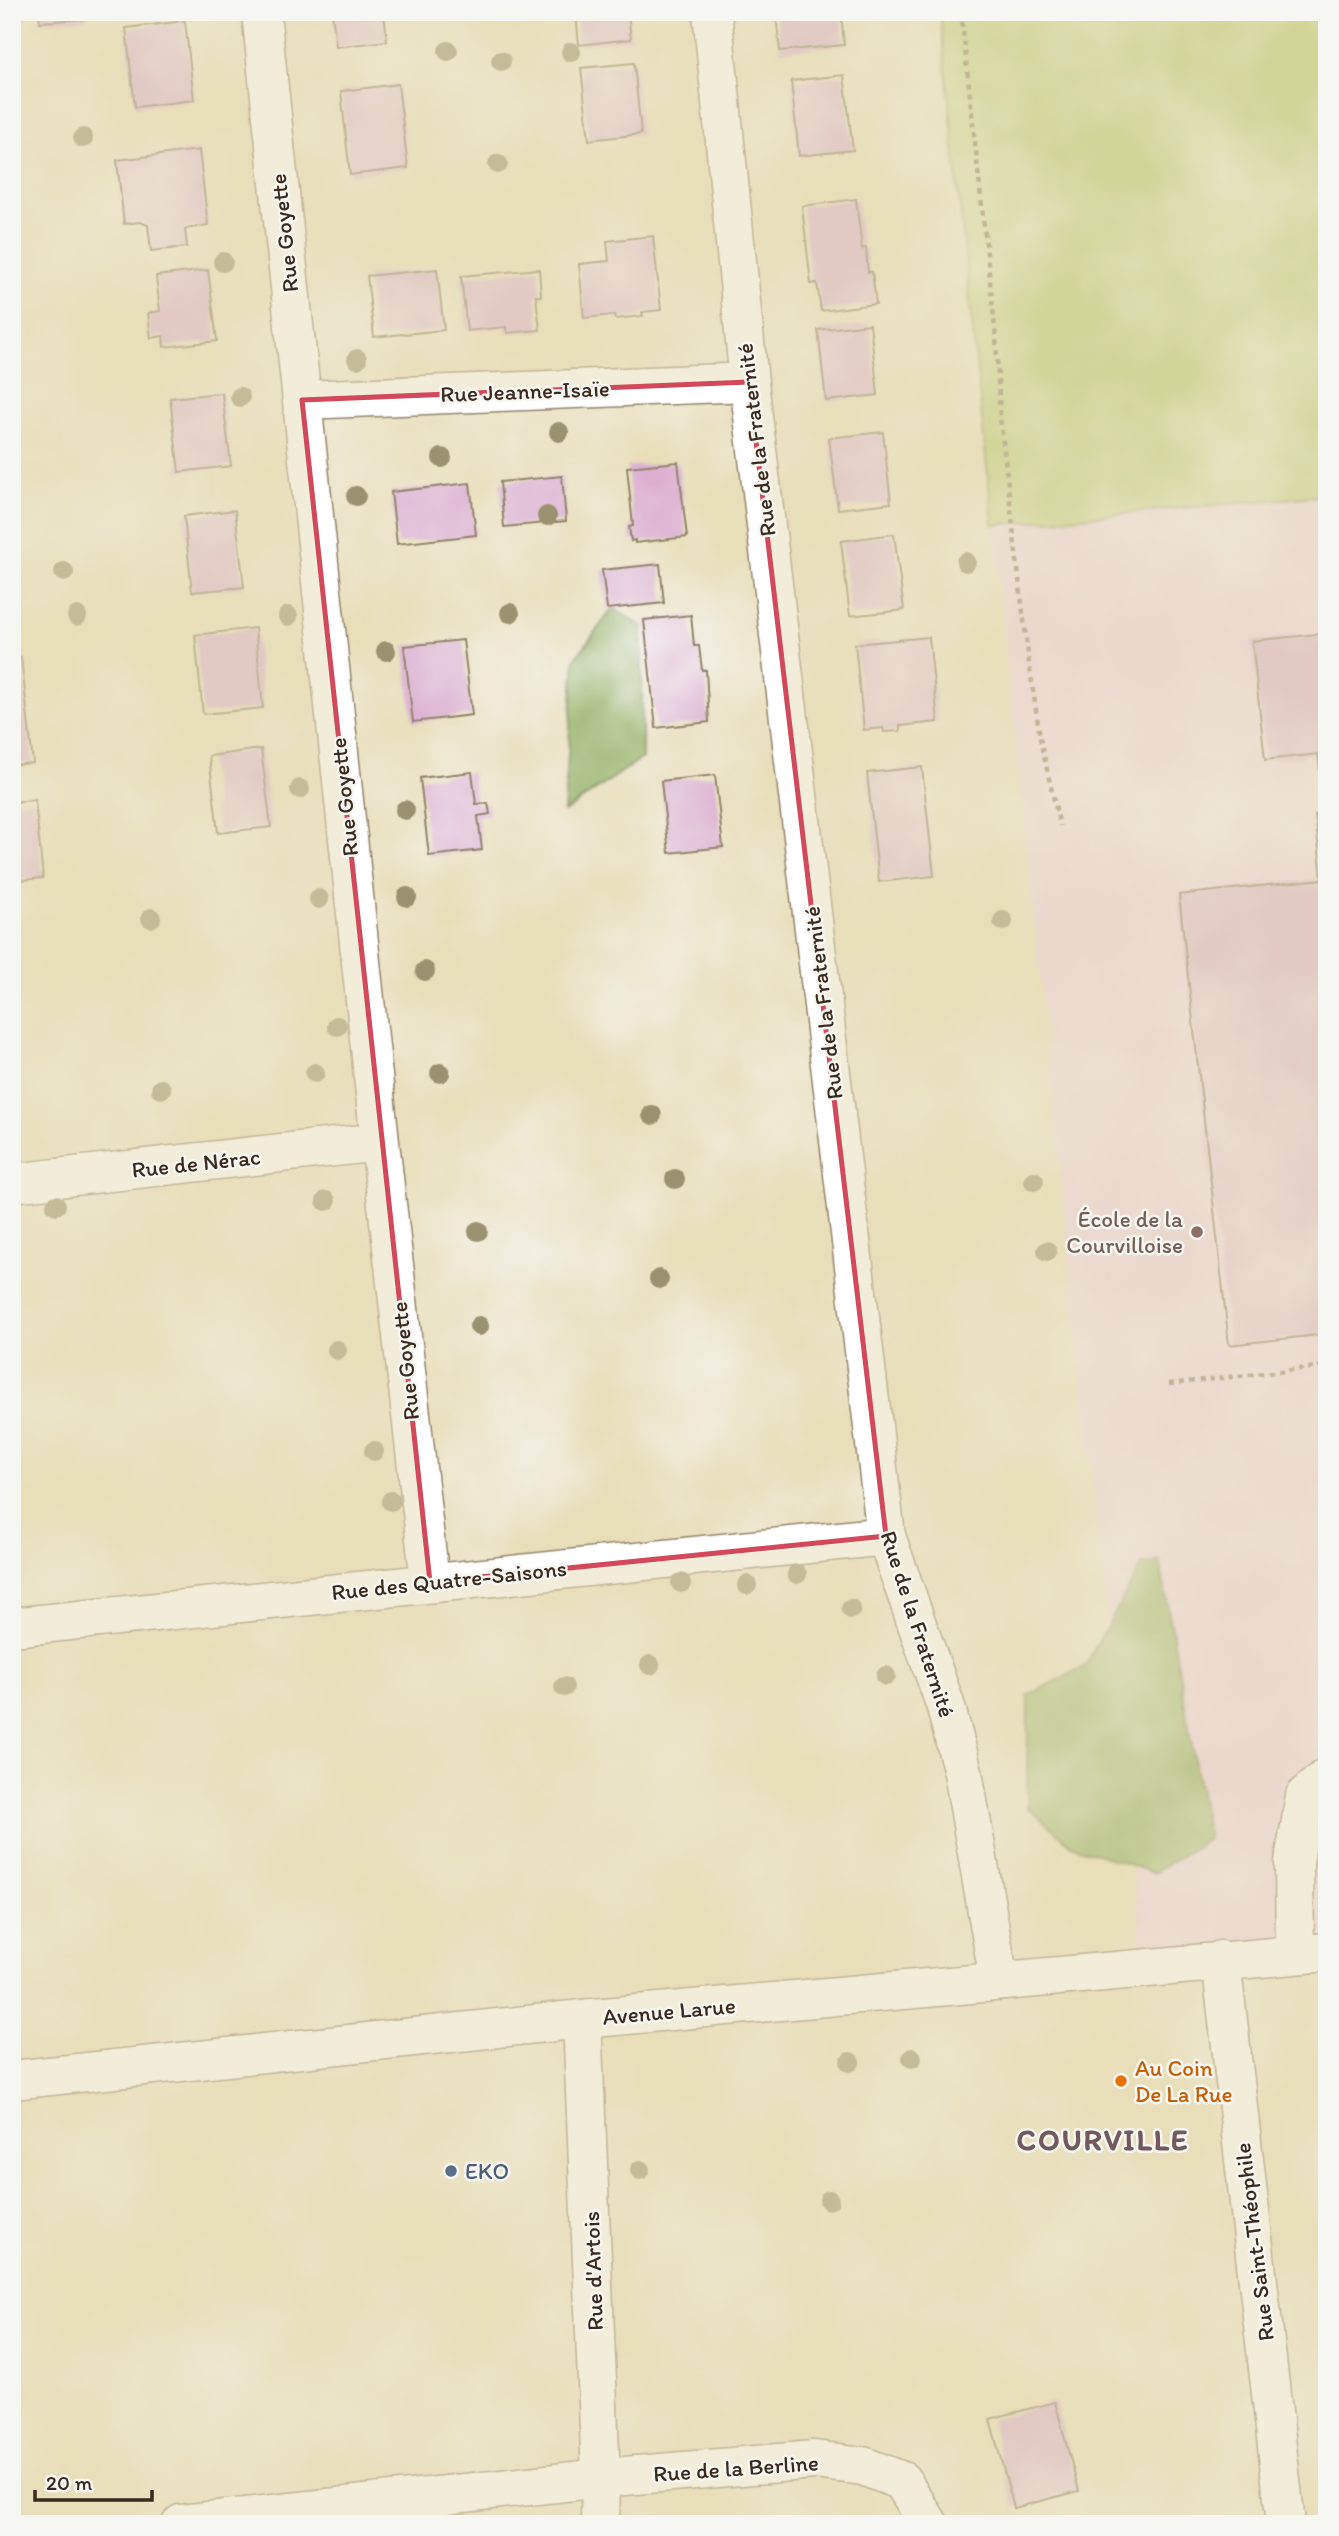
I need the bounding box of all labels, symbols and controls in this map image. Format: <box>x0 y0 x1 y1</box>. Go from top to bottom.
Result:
street label: Rue Goyette <box>264 172 304 294</box>
street label: Rue de la Fraternité <box>730 342 782 538</box>
street label: Rue Jeanne-Isaïe <box>440 374 610 408</box>
street label: Rue Goyette <box>324 736 364 858</box>
street label: Rue de la Fraternité <box>797 905 849 1101</box>
street label: Rue de Nérac <box>130 1142 262 1184</box>
place label: École de la Courvilloise <box>1066 1205 1183 1259</box>
marker: École de la Courvilloise <box>1189 1224 1205 1240</box>
street label: Rue Goyette <box>385 1300 425 1422</box>
street label: Rue de la Fraternité <box>875 1527 961 1721</box>
street label: Rue des Quatre-Saisons <box>330 1554 568 1606</box>
street label: Avenue Larue <box>601 1991 737 2031</box>
place label: Au Coin De La Rue <box>1135 2054 1232 2108</box>
marker: Au Coin De La Rue <box>1113 2073 1129 2089</box>
district label: COURVILLE <box>1017 2121 1189 2158</box>
street label: Rue Saint-Théophile <box>1228 2141 1280 2343</box>
place label: EKO <box>465 2157 509 2185</box>
marker: EKO <box>443 2163 459 2179</box>
street label: Rue d'Artois <box>577 2211 609 2331</box>
street label: Rue de la Berline <box>652 2448 820 2488</box>
scale bar <box>35 2459 152 2503</box>
text: 20 m <box>46 2470 93 2495</box>

